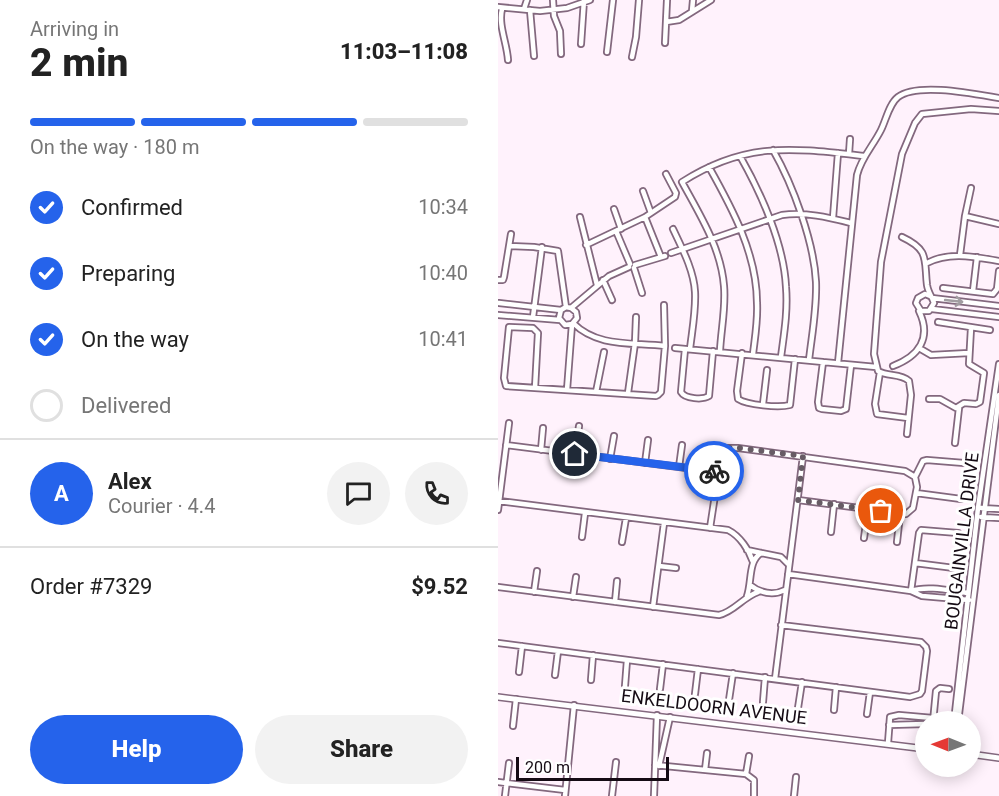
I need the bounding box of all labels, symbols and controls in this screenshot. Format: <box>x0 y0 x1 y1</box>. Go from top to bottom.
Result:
text: Arriving in <box>30 17 119 41</box>
text: 11:03–11:08 <box>340 39 468 64</box>
text: 2 min <box>30 40 128 86</box>
text: On the way · 180 m <box>30 135 199 159</box>
icon: check <box>30 191 63 224</box>
text: Confirmed <box>81 195 183 220</box>
text: 10:34 <box>418 195 468 219</box>
icon: check <box>30 257 63 290</box>
text: Preparing <box>81 261 175 286</box>
text: 10:40 <box>418 261 468 285</box>
one-way arrow <box>944 296 964 307</box>
icon: check <box>30 323 63 356</box>
text: On the way <box>81 327 189 352</box>
text: 10:41 <box>418 327 468 351</box>
text: Delivered <box>81 393 171 418</box>
pin <box>549 428 600 479</box>
icon: home <box>558 437 591 470</box>
courier <box>684 441 744 501</box>
street label: BOUGAINVILLA DRIVE <box>940 451 983 631</box>
icon: bike <box>698 455 731 488</box>
button: chat <box>327 462 390 525</box>
button: phone <box>405 462 468 525</box>
text: Alex <box>108 469 152 494</box>
text: A <box>54 481 69 506</box>
pin <box>855 485 906 536</box>
text: Courier · 4.4 <box>108 494 215 518</box>
icon: bag <box>864 494 897 527</box>
text: Order #7329 <box>30 574 152 599</box>
text: $9.52 <box>411 574 468 599</box>
street label: ENKELDOORN AVENUE <box>620 685 808 728</box>
north arrow <box>915 711 981 777</box>
map controls <box>915 711 981 777</box>
button: Help <box>30 715 243 784</box>
button: Share <box>255 715 468 784</box>
scale bar <box>516 754 669 782</box>
text: 200 m <box>525 758 570 777</box>

